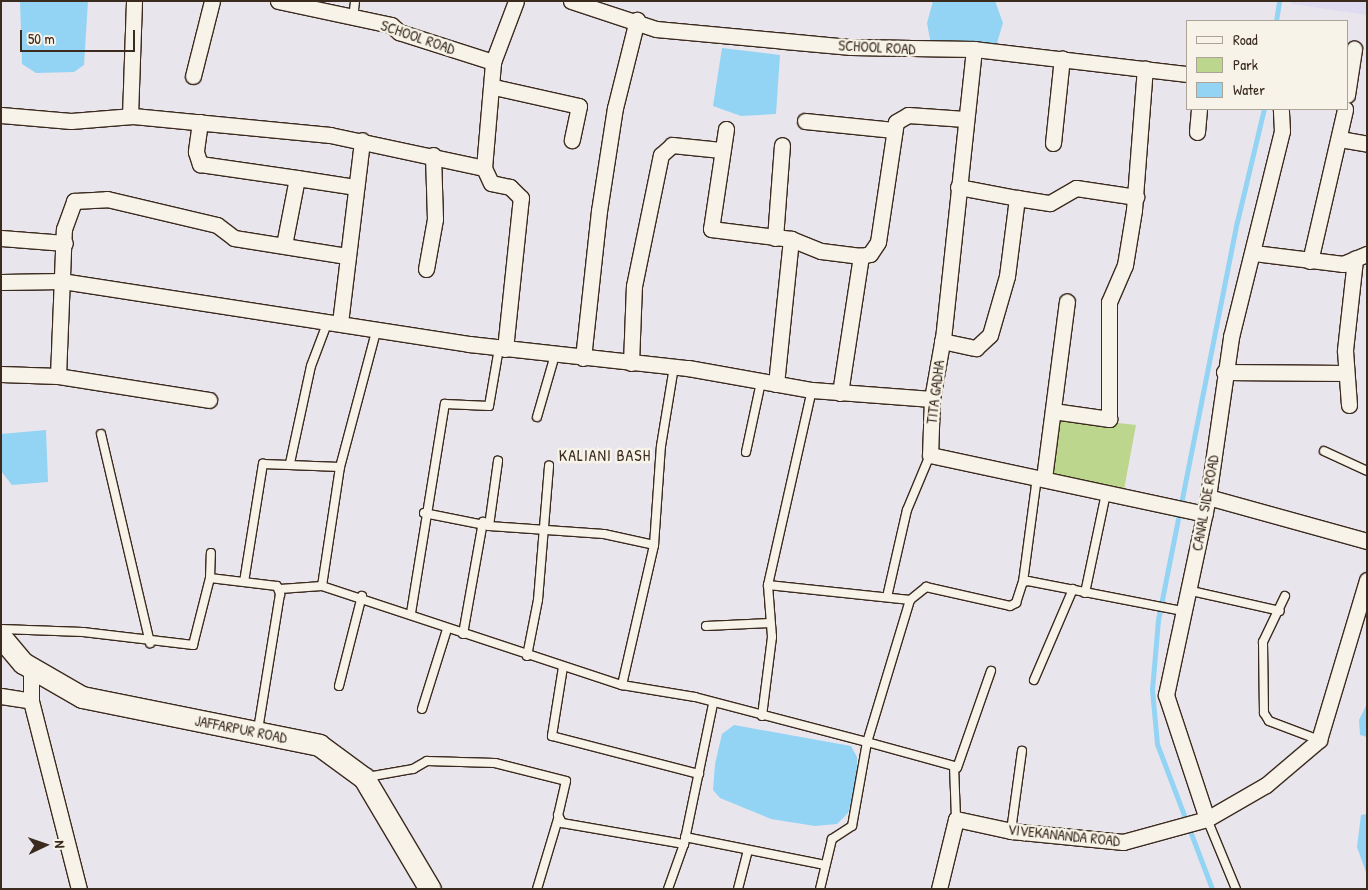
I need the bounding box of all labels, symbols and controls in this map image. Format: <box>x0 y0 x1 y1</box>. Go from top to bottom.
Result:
street label: SCHOOL ROAD <box>378 16 458 58</box>
scale bar <box>22 20 138 52</box>
legend <box>1186 20 1348 110</box>
text: 50 m <box>28 28 55 49</box>
text: Road <box>1233 29 1258 50</box>
street label: SCHOOL ROAD <box>838 36 916 58</box>
text: Park <box>1233 54 1258 75</box>
text: Water <box>1233 79 1265 100</box>
street label: TITA GADHA <box>922 359 948 425</box>
district label: KALIANI BASH <box>557 445 653 465</box>
street label: CANAL SIDE ROAD <box>1188 454 1222 552</box>
street label: JAFFARPUR ROAD <box>193 711 289 747</box>
north arrow <box>20 820 70 870</box>
street label: VIVEKANANDA ROAD <box>1007 820 1121 850</box>
text: N <box>51 840 70 848</box>

